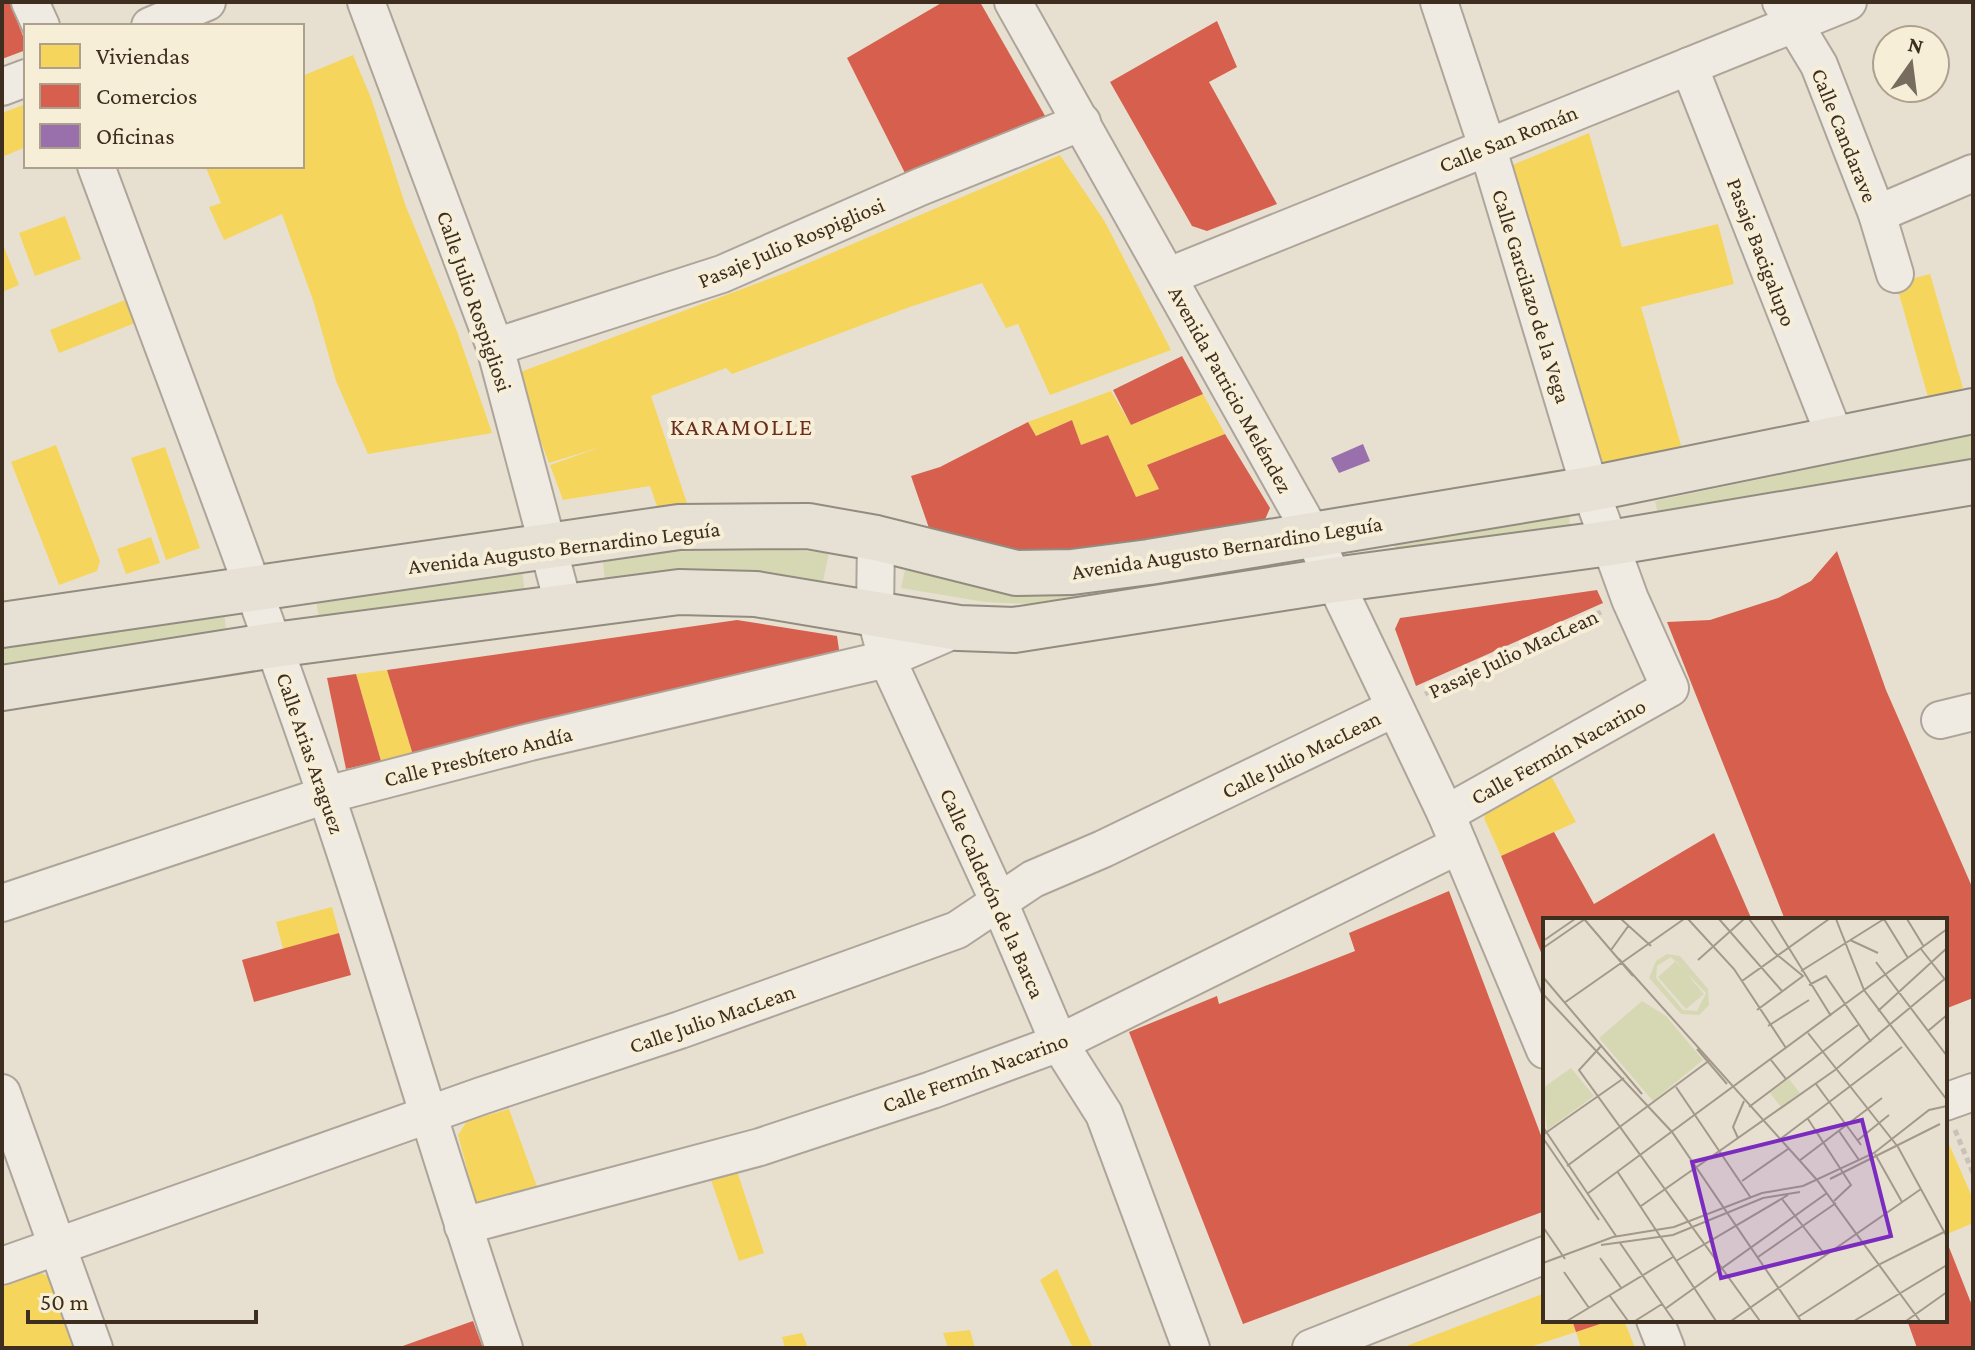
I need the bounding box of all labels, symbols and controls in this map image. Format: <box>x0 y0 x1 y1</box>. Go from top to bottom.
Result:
legend <box>24 24 304 168</box>
north arrow <box>1871 24 1951 104</box>
text: N <box>1905 31 1926 59</box>
text: Viviendas <box>96 42 190 69</box>
street label: Calle Candarave <box>1806 65 1883 206</box>
text: Comercios <box>96 82 197 109</box>
street label: Calle San Román <box>1435 99 1581 178</box>
text: Oficinas <box>96 122 175 149</box>
street label: Pasaje Bacigalupo <box>1722 175 1801 330</box>
street label: Calle Garcilazo de la Vega <box>1487 186 1576 406</box>
street label: Pasaje Julio Rospigliosi <box>694 192 888 293</box>
street label: Calle Julio Rospigliosi <box>432 207 517 395</box>
street label: Avenida Patricio Meléndez <box>1163 281 1298 497</box>
district label: KARAMOLLE <box>670 413 814 440</box>
street label: Avenida Augusto Bernardino Leguía <box>1070 511 1384 584</box>
street label: Avenida Augusto Bernardino Leguía <box>407 516 721 579</box>
street label: Pasaje Julio MacLean <box>1425 603 1602 704</box>
street label: Calle Arias Araguez <box>271 669 350 837</box>
street label: Calle Fermín Nacarino <box>1467 693 1650 810</box>
street label: Calle Julio MacLean <box>1218 705 1385 804</box>
street label: Calle Presbítero Andía <box>381 721 575 792</box>
street label: Calle Calderón de la Barca <box>935 784 1050 1002</box>
inset map <box>1543 918 1947 1322</box>
street label: Calle Julio MacLean <box>626 978 798 1059</box>
street label: Calle Fermín Nacarino <box>879 1027 1072 1118</box>
scale bar <box>28 1274 256 1324</box>
text: 50 m <box>40 1288 89 1315</box>

